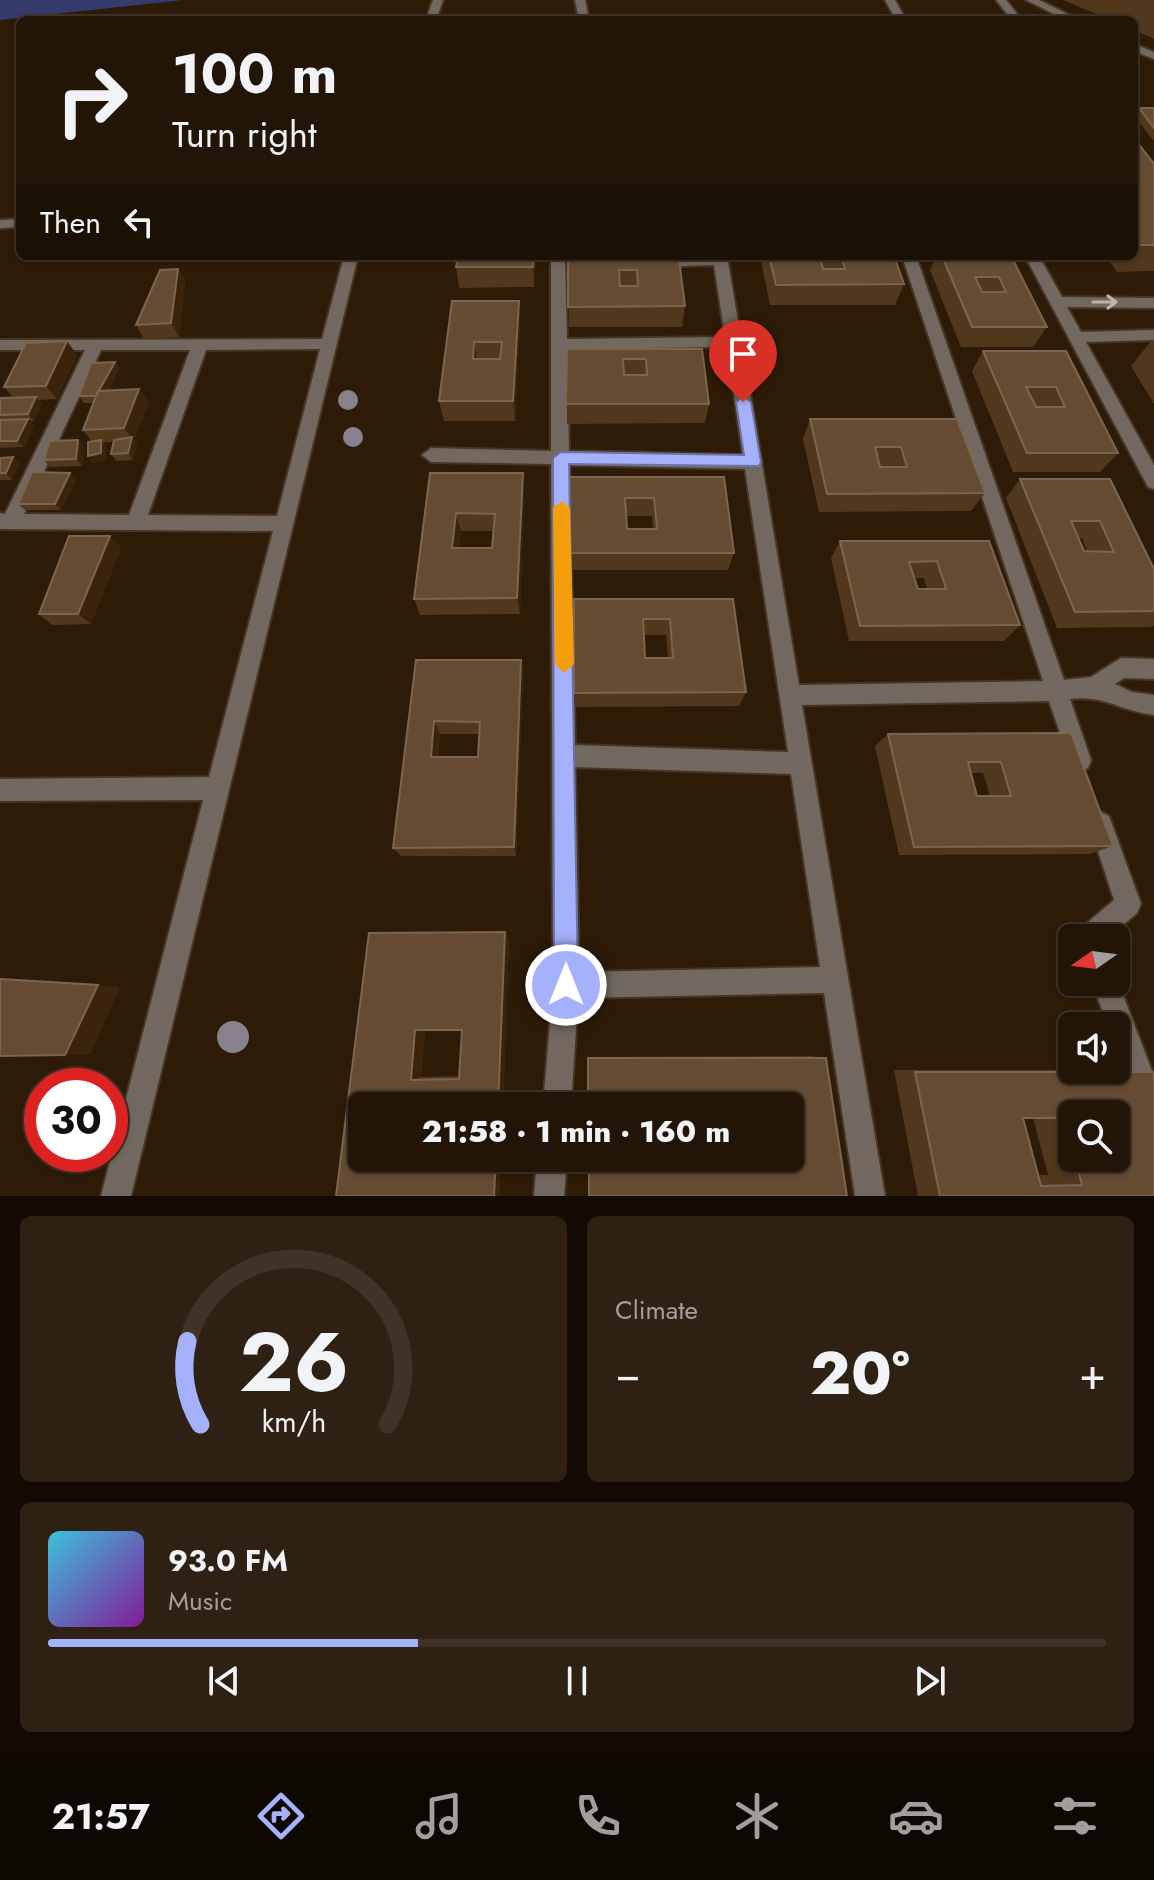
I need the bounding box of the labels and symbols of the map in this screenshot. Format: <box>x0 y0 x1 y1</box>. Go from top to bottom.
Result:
one-way arrow <box>1091 295 1118 310</box>
pin <box>709 320 777 402</box>
north arrow <box>1058 924 1130 996</box>
position arrow <box>524 943 608 1027</box>
speed limit sign: 30 <box>24 1068 128 1172</box>

